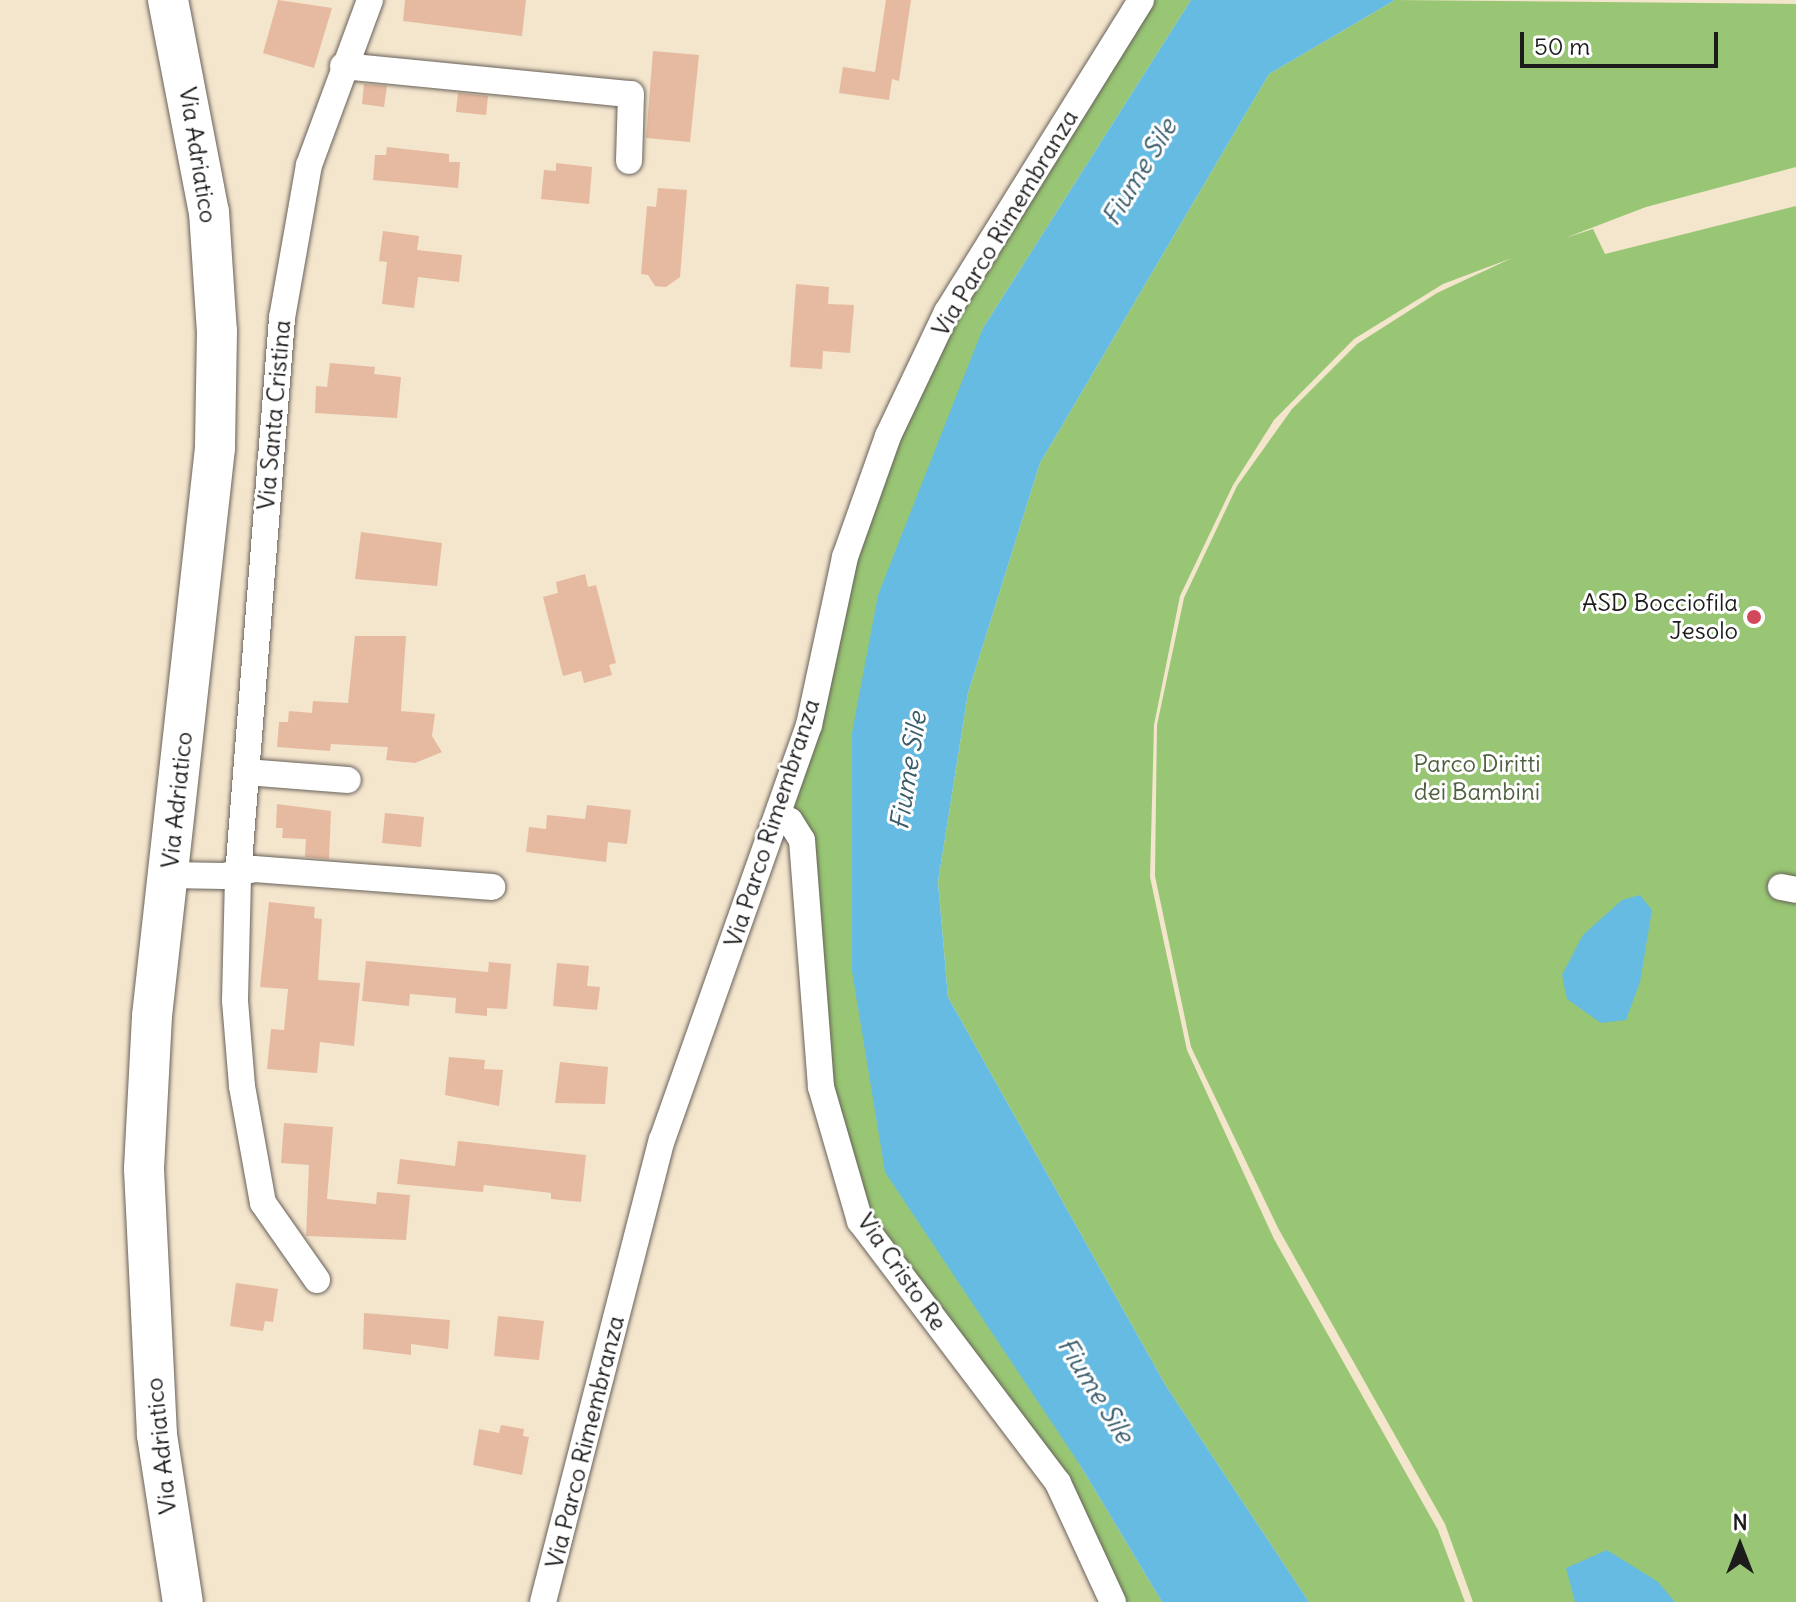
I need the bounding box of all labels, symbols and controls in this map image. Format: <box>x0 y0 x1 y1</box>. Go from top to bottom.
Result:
scale bar <box>1524 16 1722 66</box>
text: 50 m <box>1534 31 1590 61</box>
street label: Via Adriatico <box>173 85 223 225</box>
street label: Via Parco Rimembranza <box>926 105 1084 341</box>
water label: Fiume Sile <box>1095 113 1183 231</box>
street label: Via Santa Cristina <box>251 319 297 511</box>
place label: ASD Bocciofila Jesolo <box>1582 589 1738 645</box>
marker: ASD Bocciofila Jesolo <box>1745 608 1763 626</box>
street label: Via Parco Rimembranza <box>718 695 826 951</box>
water label: Fiume Sile <box>883 710 933 832</box>
street label: Via Adriatico <box>156 730 198 870</box>
park label: Parco Diritti dei Bambini <box>1413 750 1541 806</box>
street label: Via Cristo Re <box>851 1208 953 1336</box>
street label: Via Parco Rimembranza <box>540 1313 630 1571</box>
water label: Fiume Sile <box>1051 1331 1141 1449</box>
street label: Via Adriatico <box>140 1376 182 1516</box>
north arrow <box>1700 1506 1780 1586</box>
text: N <box>1732 1508 1748 1536</box>

